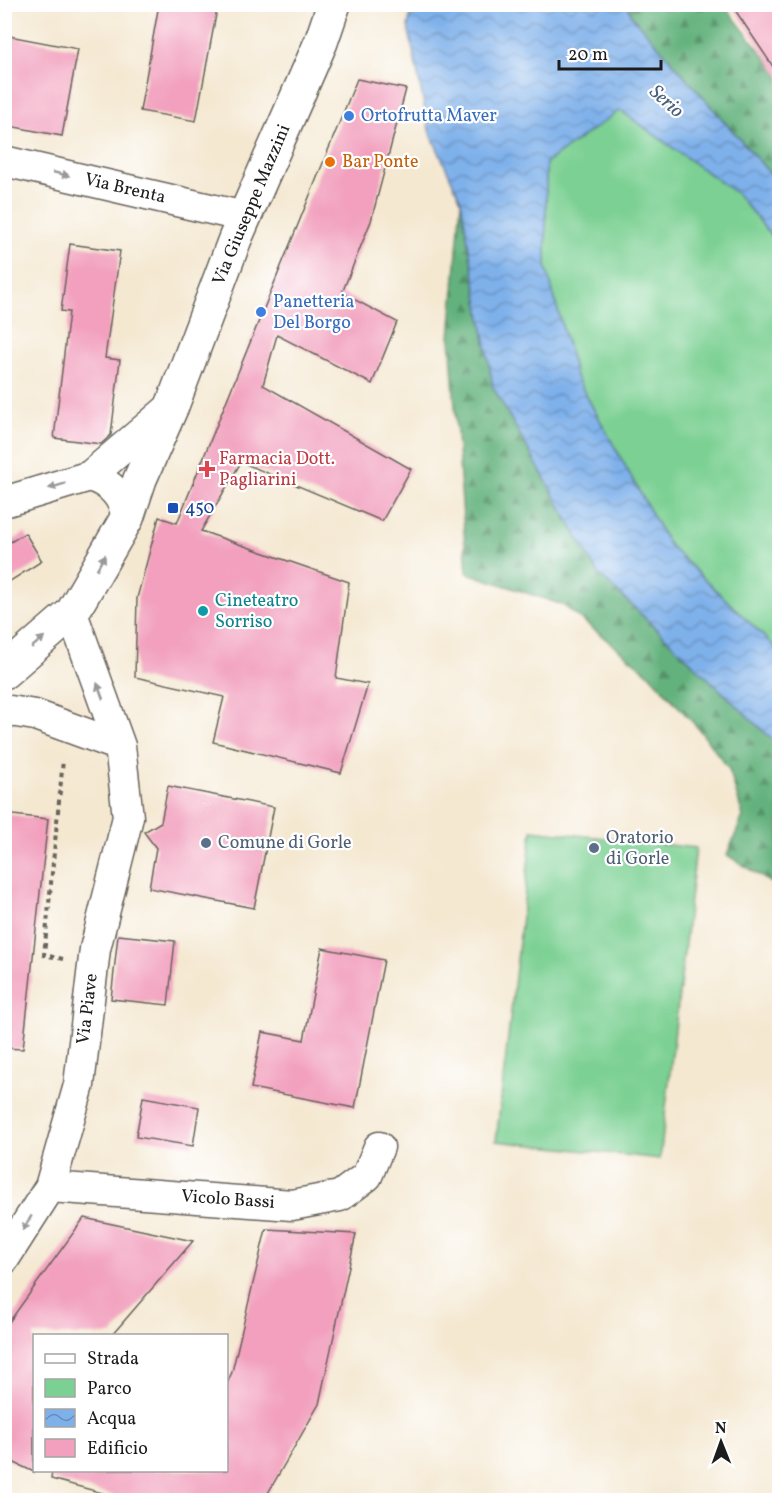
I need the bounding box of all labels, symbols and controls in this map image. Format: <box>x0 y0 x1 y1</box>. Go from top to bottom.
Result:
scale bar <box>559 33 661 71</box>
text: 20 m <box>568 43 608 68</box>
water label: Serio <box>642 79 690 125</box>
place label: Ortofrutta Maver <box>361 104 497 129</box>
marker: Ortofrutta Maver <box>342 109 356 123</box>
street label: Via Giuseppe Mazzini <box>207 121 297 289</box>
place label: Bar Ponte <box>342 150 418 175</box>
marker: Bar Ponte <box>323 155 337 169</box>
street label: Via Brenta <box>82 168 168 210</box>
one-way arrow <box>52 170 71 180</box>
place label: Panetteria Del Borgo <box>273 290 354 336</box>
marker: Panetteria Del Borgo <box>254 305 268 319</box>
place label: Farmacia Dott. Pagliarini <box>219 447 335 493</box>
marker: Farmacia Dott. Pagliarini <box>200 462 214 476</box>
one-way arrow <box>48 482 66 491</box>
place label: 450 <box>185 496 215 521</box>
marker: 450 <box>166 501 180 515</box>
one-way arrow <box>96 554 107 570</box>
place label: Cineteatro Sorriso <box>215 589 298 635</box>
marker: Cineteatro Sorriso <box>196 604 210 618</box>
one-way arrow <box>31 635 46 649</box>
one-way arrow <box>95 682 105 700</box>
place label: Oratorio di Gorle <box>606 826 674 872</box>
place label: Comune di Gorle <box>218 831 352 856</box>
marker: Comune di Gorle <box>199 836 213 850</box>
marker: Oratorio di Gorle <box>587 841 601 855</box>
street label: Via Piave <box>71 972 105 1046</box>
street label: Vicolo Bassi <box>180 1184 276 1216</box>
one-way arrow <box>22 1215 33 1231</box>
legend <box>33 1334 228 1472</box>
text: Strada <box>87 1347 139 1372</box>
text: Parco <box>87 1377 132 1402</box>
text: Acqua <box>87 1407 136 1432</box>
north arrow <box>691 1412 751 1472</box>
text: N <box>715 1418 727 1440</box>
text: Edificio <box>87 1437 148 1462</box>

